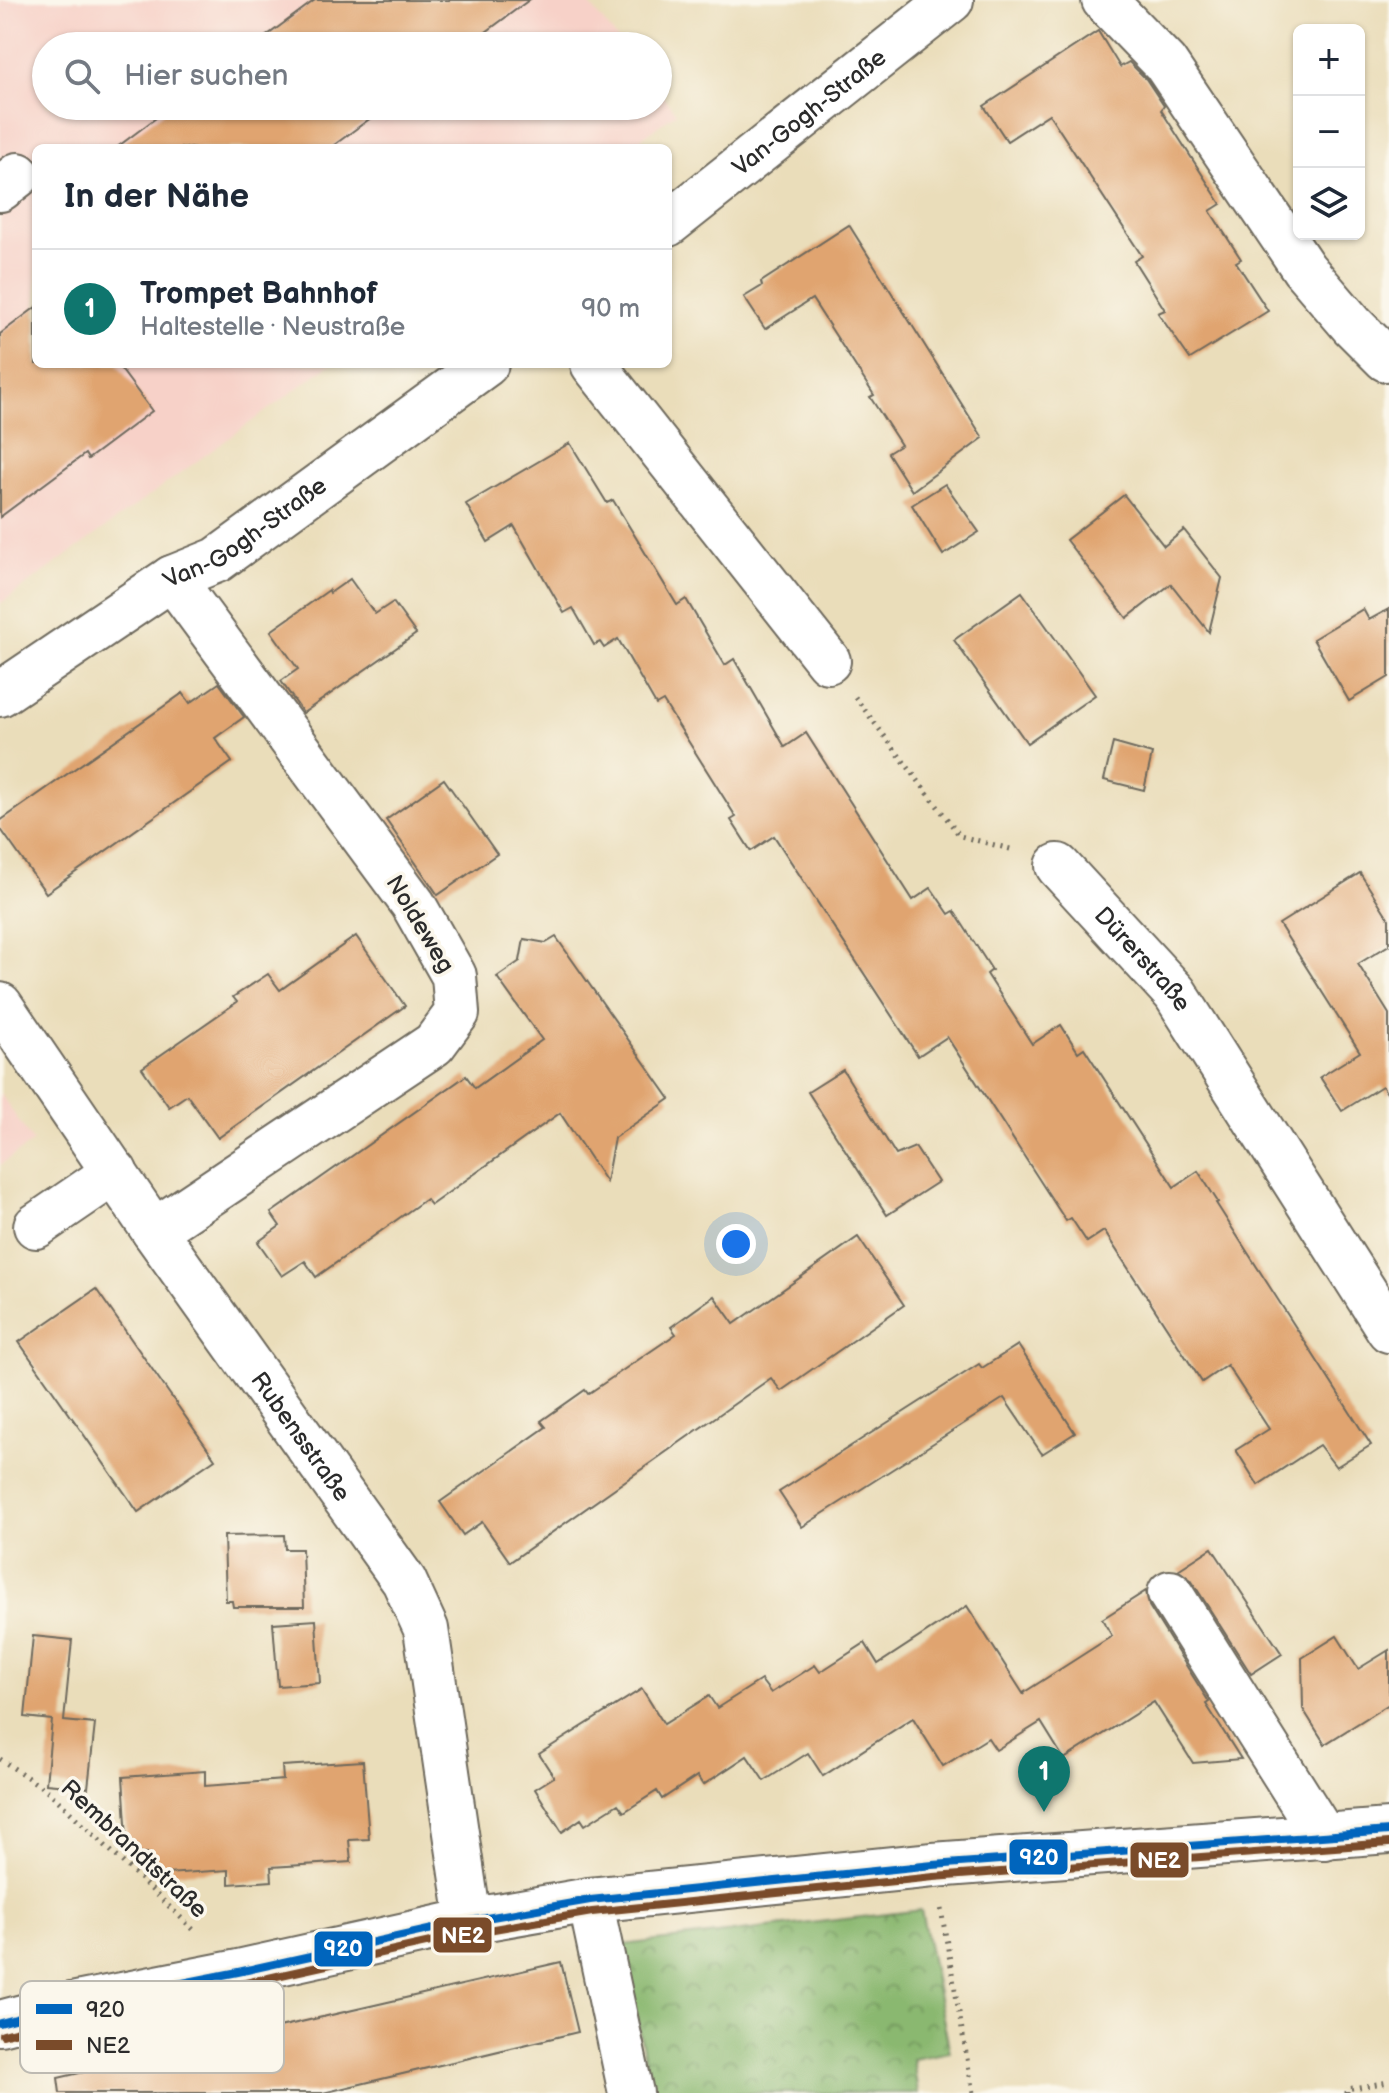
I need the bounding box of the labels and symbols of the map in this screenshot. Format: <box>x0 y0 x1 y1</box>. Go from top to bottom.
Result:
street label: Van-Gogh-Straße <box>727 43 892 182</box>
street label: Van-Gogh-Straße <box>158 471 332 594</box>
street label: Noldeweg <box>380 870 460 978</box>
street label: Dürerstraße <box>1088 901 1197 1017</box>
your location <box>716 1224 756 1264</box>
street label: Rubensstraße <box>245 1366 357 1507</box>
pin: 1 <box>1018 1746 1070 1812</box>
street label: Rembrandtstraße <box>55 1774 213 1924</box>
line badge: 920 <box>1008 1838 1069 1876</box>
line badge: NE2 <box>1129 1841 1190 1879</box>
text: 920 <box>1019 1845 1059 1872</box>
text: NE2 <box>1137 1848 1181 1875</box>
line badge: NE2 <box>432 1916 493 1954</box>
text: NE2 <box>441 1923 485 1950</box>
line badge: 920 <box>313 1930 374 1968</box>
text: 920 <box>323 1936 363 1963</box>
legend <box>20 1981 284 2073</box>
text: 920 <box>86 1997 125 2024</box>
text: NE2 <box>86 2033 130 2060</box>

